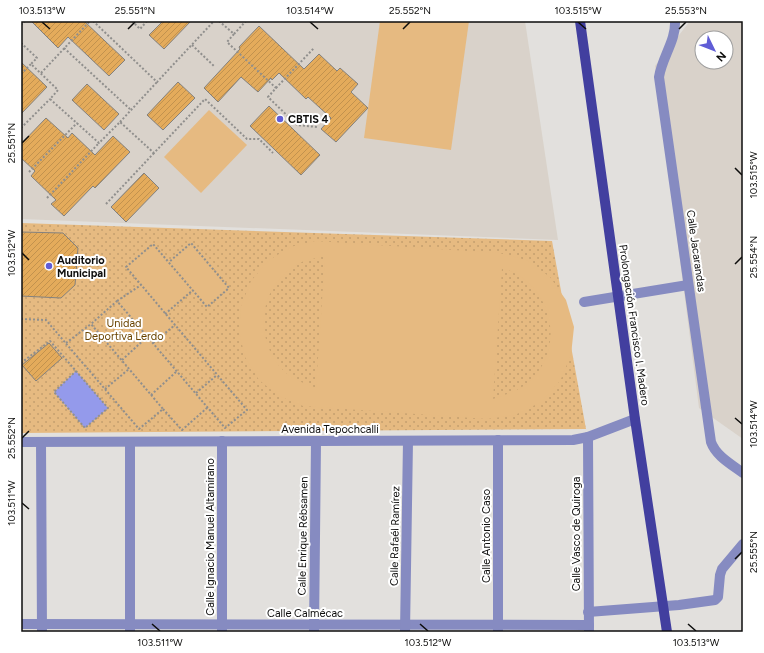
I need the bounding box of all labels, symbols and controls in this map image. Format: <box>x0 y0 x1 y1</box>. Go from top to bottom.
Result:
text: 103.513°W <box>19 4 66 17</box>
text: 25.551°N <box>115 4 155 17</box>
text: 103.514°W <box>286 4 334 17</box>
text: 25.552°N <box>389 4 431 17</box>
text: 103.515°W <box>555 4 602 17</box>
text: 25.553°N <box>665 4 707 17</box>
north arrow <box>694 30 734 70</box>
text: N <box>713 49 729 64</box>
place label: CBTIS 4 <box>288 113 329 126</box>
marker: CBTIS 4 <box>275 114 285 124</box>
text: 25.551°N <box>5 123 18 163</box>
text: 103.515°W <box>747 151 760 198</box>
street label: Calle Jacarandas <box>684 209 708 293</box>
text: 103.512°W <box>5 229 18 276</box>
text: 25.554°N <box>747 236 760 278</box>
street label: Prolongación Francisco I. Madero <box>616 244 652 406</box>
place label: Auditorio Municipal <box>57 254 106 280</box>
marker: Auditorio Municipal <box>44 261 54 271</box>
park label: Unidad Deportiva Lerdo <box>84 317 164 343</box>
text: 103.514°W <box>747 400 760 448</box>
text: 25.552°N <box>5 417 18 459</box>
street label: Avenida Tepochcalli <box>281 423 379 436</box>
street label: Calle Ignacio Manuel Altamirano <box>204 458 217 616</box>
street label: Calle Enrique Rébsamen <box>295 476 311 596</box>
street label: Calle Vasco de Quiroga <box>570 477 583 591</box>
text: 103.511°W <box>5 480 18 526</box>
street label: Calle Rafaél Ramírez <box>388 486 402 586</box>
street label: Calle Antonio Caso <box>480 489 493 583</box>
text: 25.555°N <box>747 531 760 573</box>
street label: Calle Calmécac <box>267 607 343 620</box>
text: 103.511°W <box>137 636 183 649</box>
text: 103.512°W <box>405 636 452 649</box>
text: 103.513°W <box>673 636 720 649</box>

